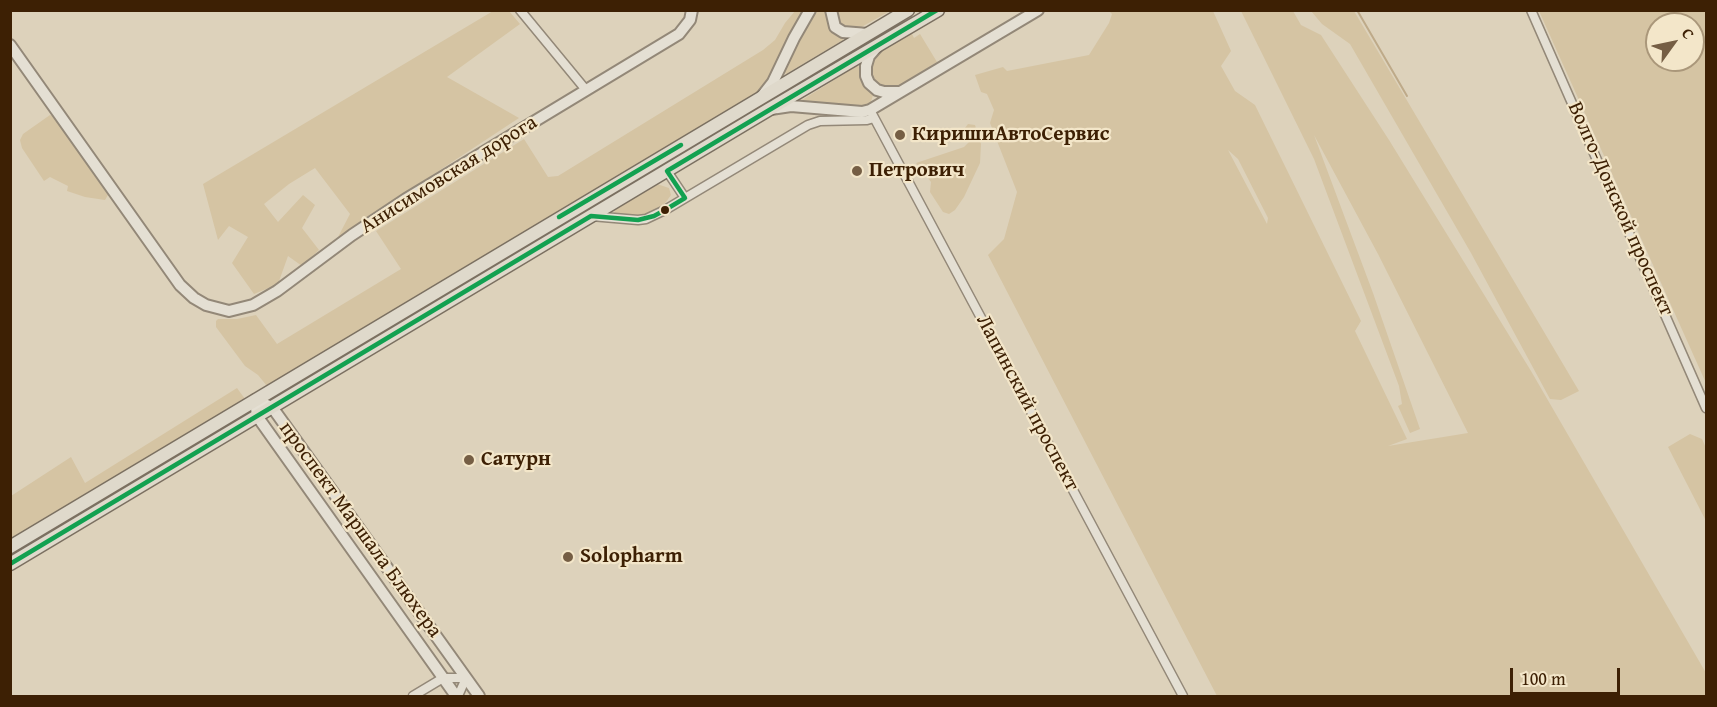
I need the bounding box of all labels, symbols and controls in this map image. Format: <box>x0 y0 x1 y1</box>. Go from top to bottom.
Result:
north arrow <box>1645 12 1705 72</box>
text: С <box>1676 23 1701 44</box>
street label: Волго-Донской проспект <box>1561 98 1679 320</box>
street label: Анисимовская дорога <box>356 110 542 240</box>
place label: КиришиАвтоСервис <box>912 122 1109 148</box>
marker: КиришиАвтоСервис <box>893 128 907 142</box>
place label: Петрович <box>869 158 964 184</box>
marker: Петрович <box>850 164 864 178</box>
unlabelled marker <box>659 204 671 216</box>
street label: Лапинский проспект <box>970 311 1084 495</box>
street label: проспект Маршала Блюхера <box>273 417 447 643</box>
place label: Сатурн <box>481 447 551 473</box>
marker: Сатурн <box>462 453 476 467</box>
place label: Solopharm <box>580 544 683 570</box>
marker: Solopharm <box>561 550 575 564</box>
scale bar <box>1513 656 1622 694</box>
text: 100 m <box>1521 665 1566 692</box>

